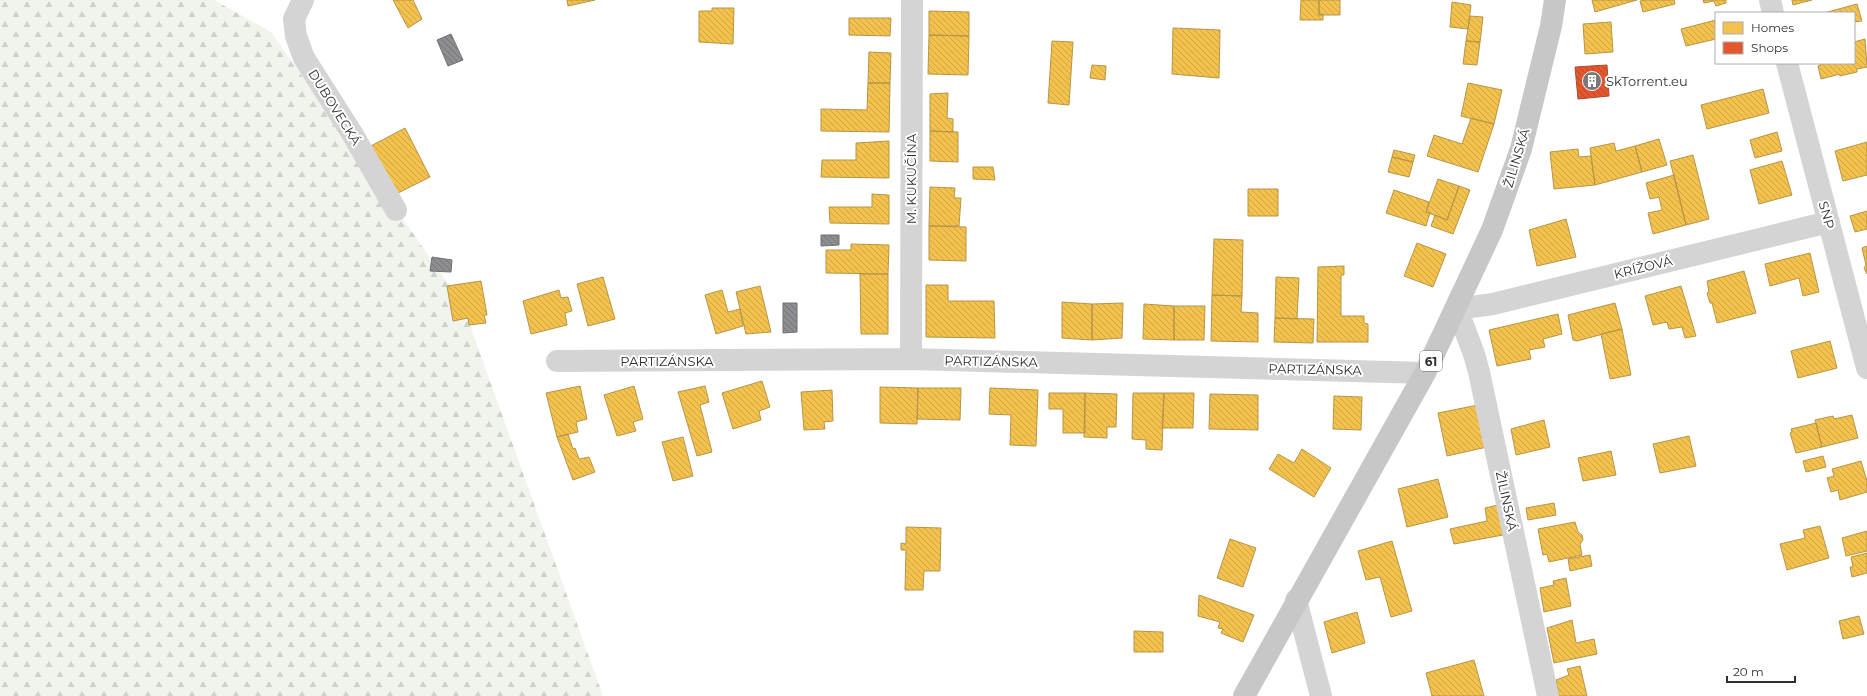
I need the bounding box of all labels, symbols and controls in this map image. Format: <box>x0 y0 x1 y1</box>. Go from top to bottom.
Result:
legend <box>1715 12 1855 64</box>
text: Homes <box>1751 20 1794 35</box>
text: Shops <box>1751 40 1788 55</box>
street label: DUBOVECKÁ <box>305 66 365 148</box>
building icon: SkTorrent.eu <box>1581 70 1603 92</box>
place label: SkTorrent.eu <box>1606 73 1688 89</box>
street label: ŽILINSKÁ <box>1499 126 1533 189</box>
street label: M. KUKUČÍNA <box>903 133 919 224</box>
street label: SNP <box>1816 199 1838 231</box>
street label: KRÍŽOVÁ <box>1612 252 1674 282</box>
road number: 61 <box>1420 351 1442 371</box>
street label: PARTIZÁNSKA <box>944 352 1038 370</box>
street label: PARTIZÁNSKA <box>620 353 714 369</box>
street label: PARTIZÁNSKA <box>1268 360 1362 378</box>
street label: ŽILINSKÁ <box>1493 470 1521 533</box>
scale bar <box>1727 658 1795 684</box>
text: 20 m <box>1733 664 1764 679</box>

